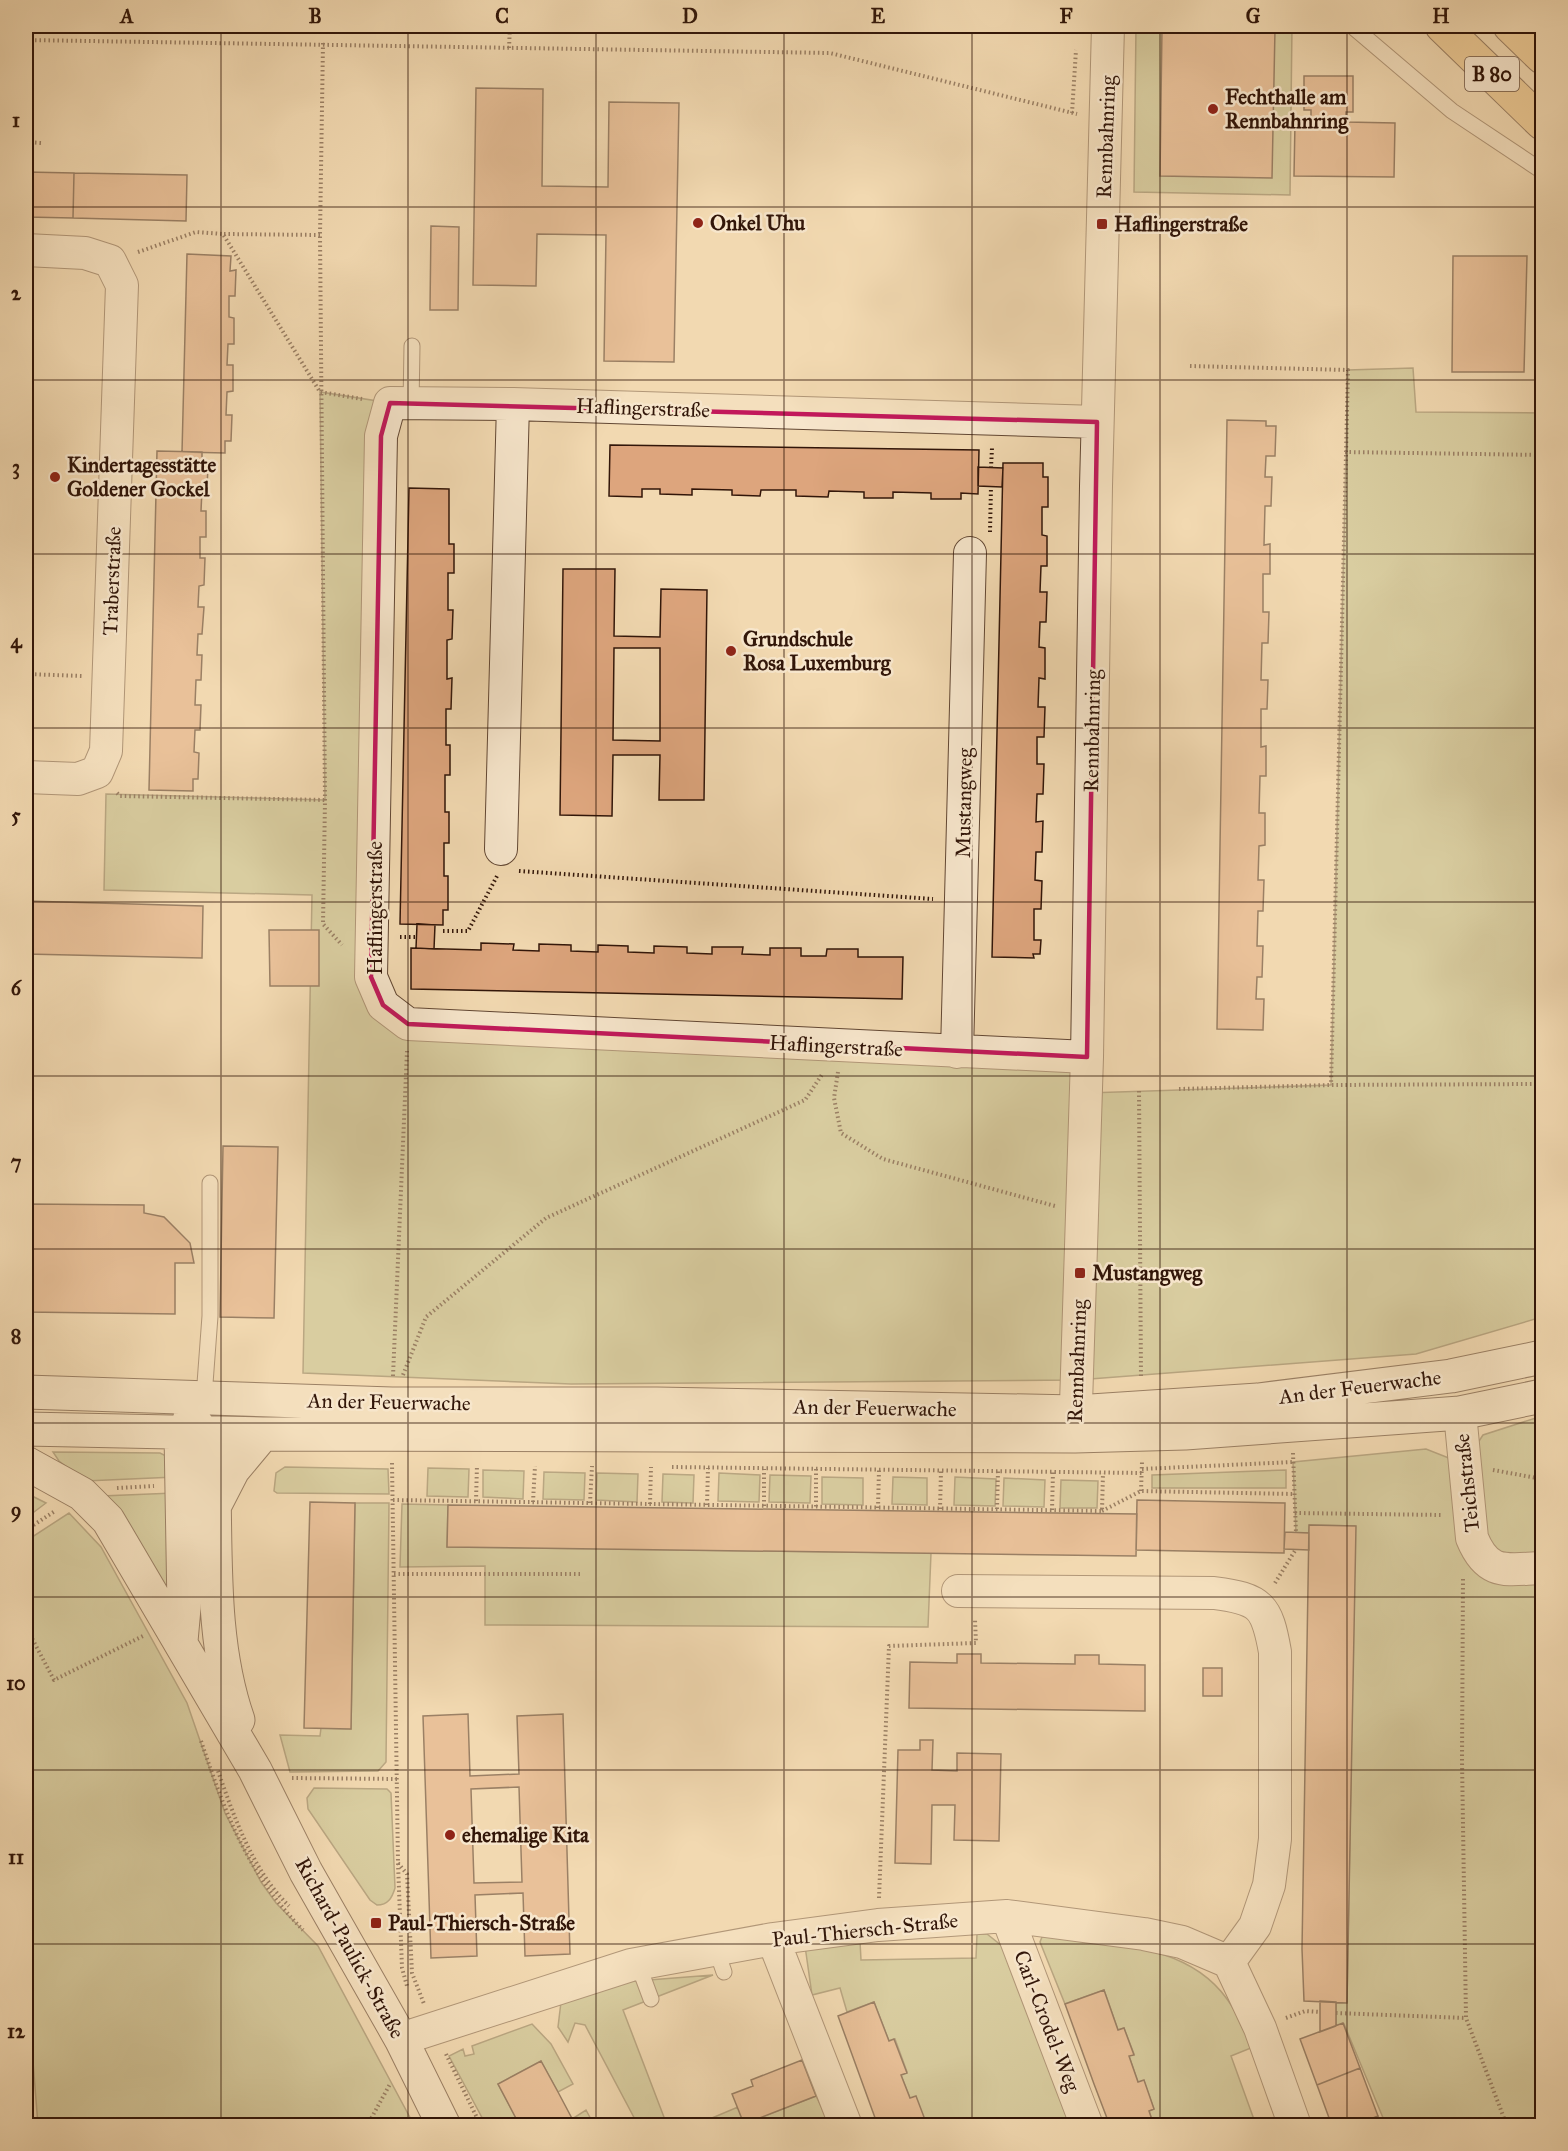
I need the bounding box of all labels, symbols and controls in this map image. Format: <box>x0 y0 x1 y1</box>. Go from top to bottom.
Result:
text: A <box>118 4 134 28</box>
text: B <box>308 4 322 28</box>
text: C <box>495 4 509 28</box>
text: D <box>682 4 698 28</box>
text: E <box>871 4 886 28</box>
text: F <box>1059 4 1073 28</box>
text: G <box>1246 4 1261 28</box>
text: H <box>1432 4 1450 28</box>
road number: B 80 <box>1465 57 1519 91</box>
street label: Rennbahnring <box>1091 75 1121 199</box>
place label: Fechthalle am Rennbahnring <box>1225 84 1349 134</box>
marker: Fechthalle am Rennbahnring <box>1206 102 1220 116</box>
text: 1 <box>12 108 20 132</box>
place label: Onkel Uhu <box>710 210 806 236</box>
place label: Haflingerstraße <box>1114 211 1248 237</box>
marker: Onkel Uhu <box>691 216 705 230</box>
marker: Haflingerstraße <box>1095 217 1109 231</box>
text: 2 <box>11 281 22 305</box>
street label: Haflingerstraße <box>576 393 711 423</box>
place label: Kindertagesstätte Goldener Gockel <box>67 452 217 502</box>
text: 3 <box>12 455 20 480</box>
marker: Kindertagesstätte Goldener Gockel <box>48 470 62 484</box>
street label: Traberstraße <box>97 526 127 636</box>
place label: Grundschule Rosa Luxemburg <box>743 626 892 676</box>
text: 4 <box>10 629 22 654</box>
marker: Grundschule Rosa Luxemburg <box>724 644 738 658</box>
street label: Rennbahnring <box>1078 669 1106 793</box>
street label: Mustangweg <box>950 748 978 858</box>
text: 5 <box>11 803 21 827</box>
street label: Haflingerstraße <box>362 841 388 975</box>
text: 6 <box>11 976 23 1000</box>
street label: Haflingerstraße <box>768 1030 904 1063</box>
text: 7 <box>11 1150 22 1174</box>
place label: Mustangweg <box>1092 1260 1203 1286</box>
marker: Mustangweg <box>1073 1266 1087 1280</box>
street label: Rennbahnring <box>1062 1299 1092 1423</box>
text: 8 <box>11 1324 21 1348</box>
street label: An der Feuerwache <box>1276 1364 1443 1410</box>
street label: An der Feuerwache <box>306 1388 471 1416</box>
street label: An der Feuerwache <box>792 1394 957 1422</box>
street label: Teichstraße <box>1449 1432 1485 1534</box>
text: 9 <box>11 1498 21 1523</box>
text: 10 <box>6 1671 26 1695</box>
place label: ehemalige Kita <box>462 1822 590 1848</box>
marker: ehemalige Kita <box>443 1828 457 1842</box>
text: 11 <box>8 1845 24 1869</box>
street label: Richard-Paulick-Straße <box>289 1853 411 2043</box>
street label: Paul-Thiersch-Straße <box>771 1907 960 1953</box>
place label: Paul-Thiersch-Straße <box>388 1910 575 1936</box>
marker: Paul-Thiersch-Straße <box>369 1916 383 1930</box>
street label: Carl-Crodel-Weg <box>1008 1947 1086 2096</box>
text: 12 <box>7 2019 26 2043</box>

